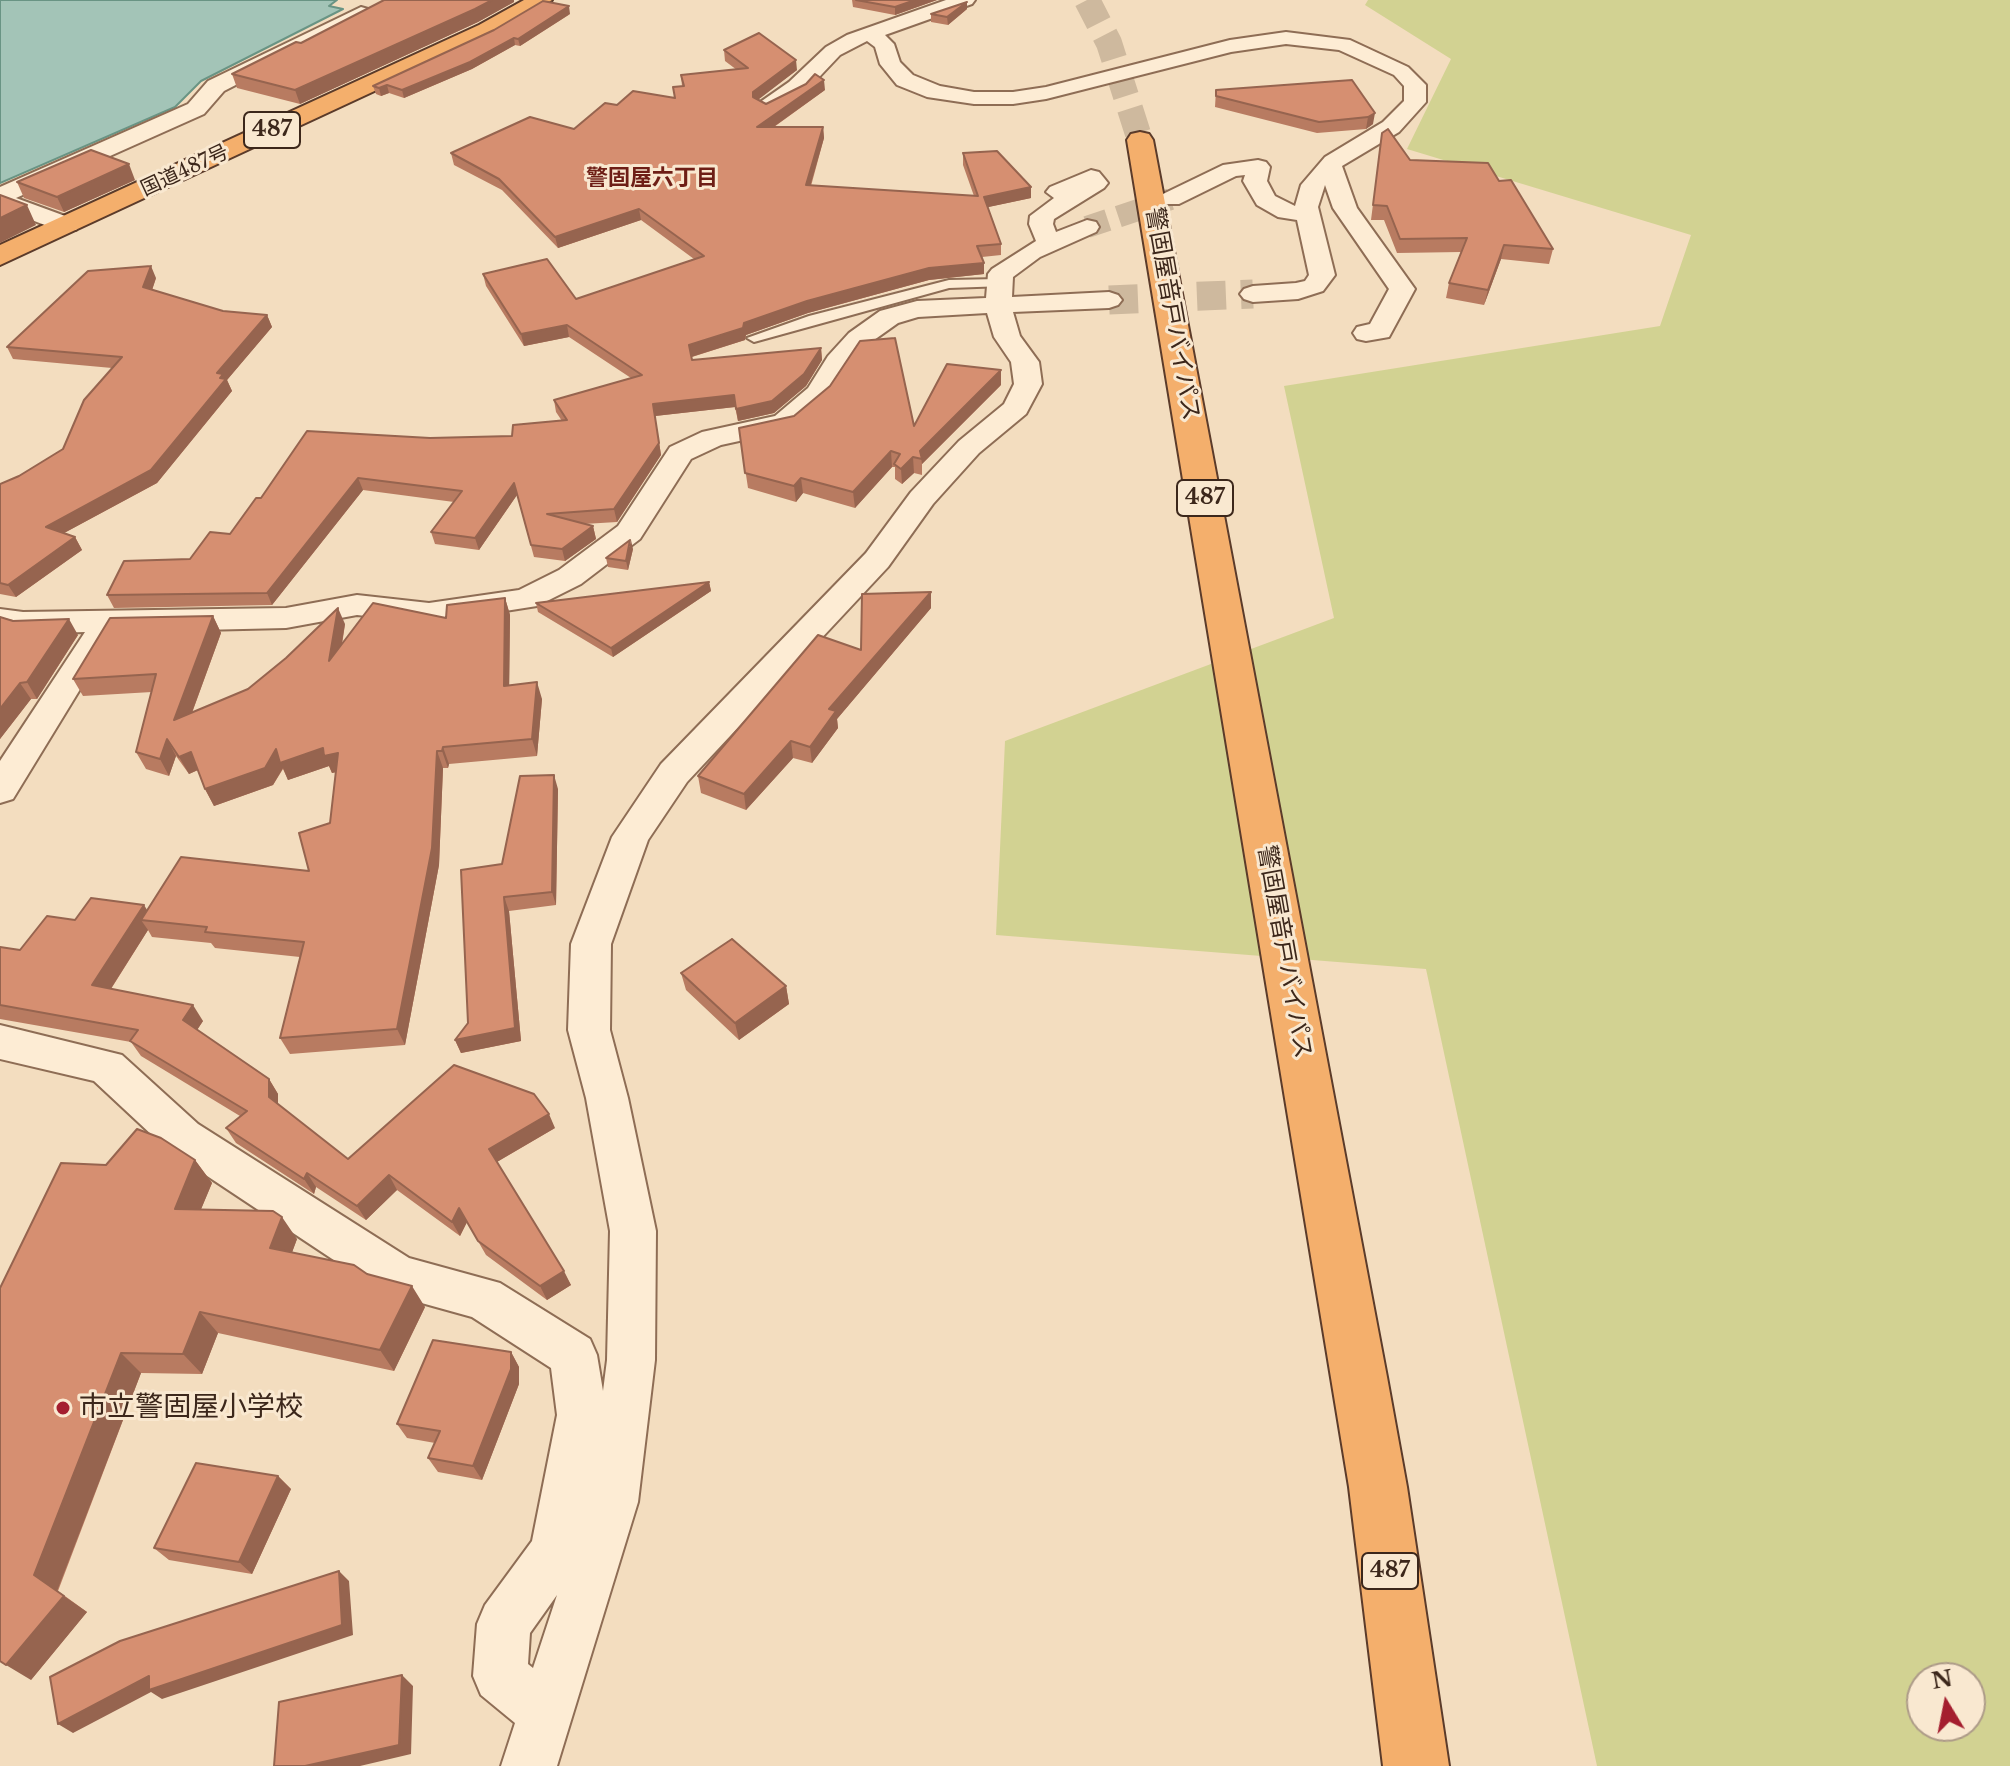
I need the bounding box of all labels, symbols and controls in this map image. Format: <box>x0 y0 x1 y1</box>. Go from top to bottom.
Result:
road number: 487 <box>244 112 300 148</box>
street label: 国道487号 <box>137 140 233 202</box>
district label: 警固屋六丁目 <box>586 166 718 192</box>
street label: 警固屋音戸バイパス <box>1139 205 1205 423</box>
road number: 487 <box>1177 480 1233 516</box>
street label: 警固屋音戸バイパス <box>1251 843 1317 1061</box>
place label: 市立警固屋小学校 <box>79 1391 303 1425</box>
marker: 市立警固屋小学校 <box>54 1399 72 1417</box>
road number: 487 <box>1362 1553 1418 1589</box>
north arrow <box>1906 1662 1986 1742</box>
text: N <box>1930 1665 1955 1695</box>

